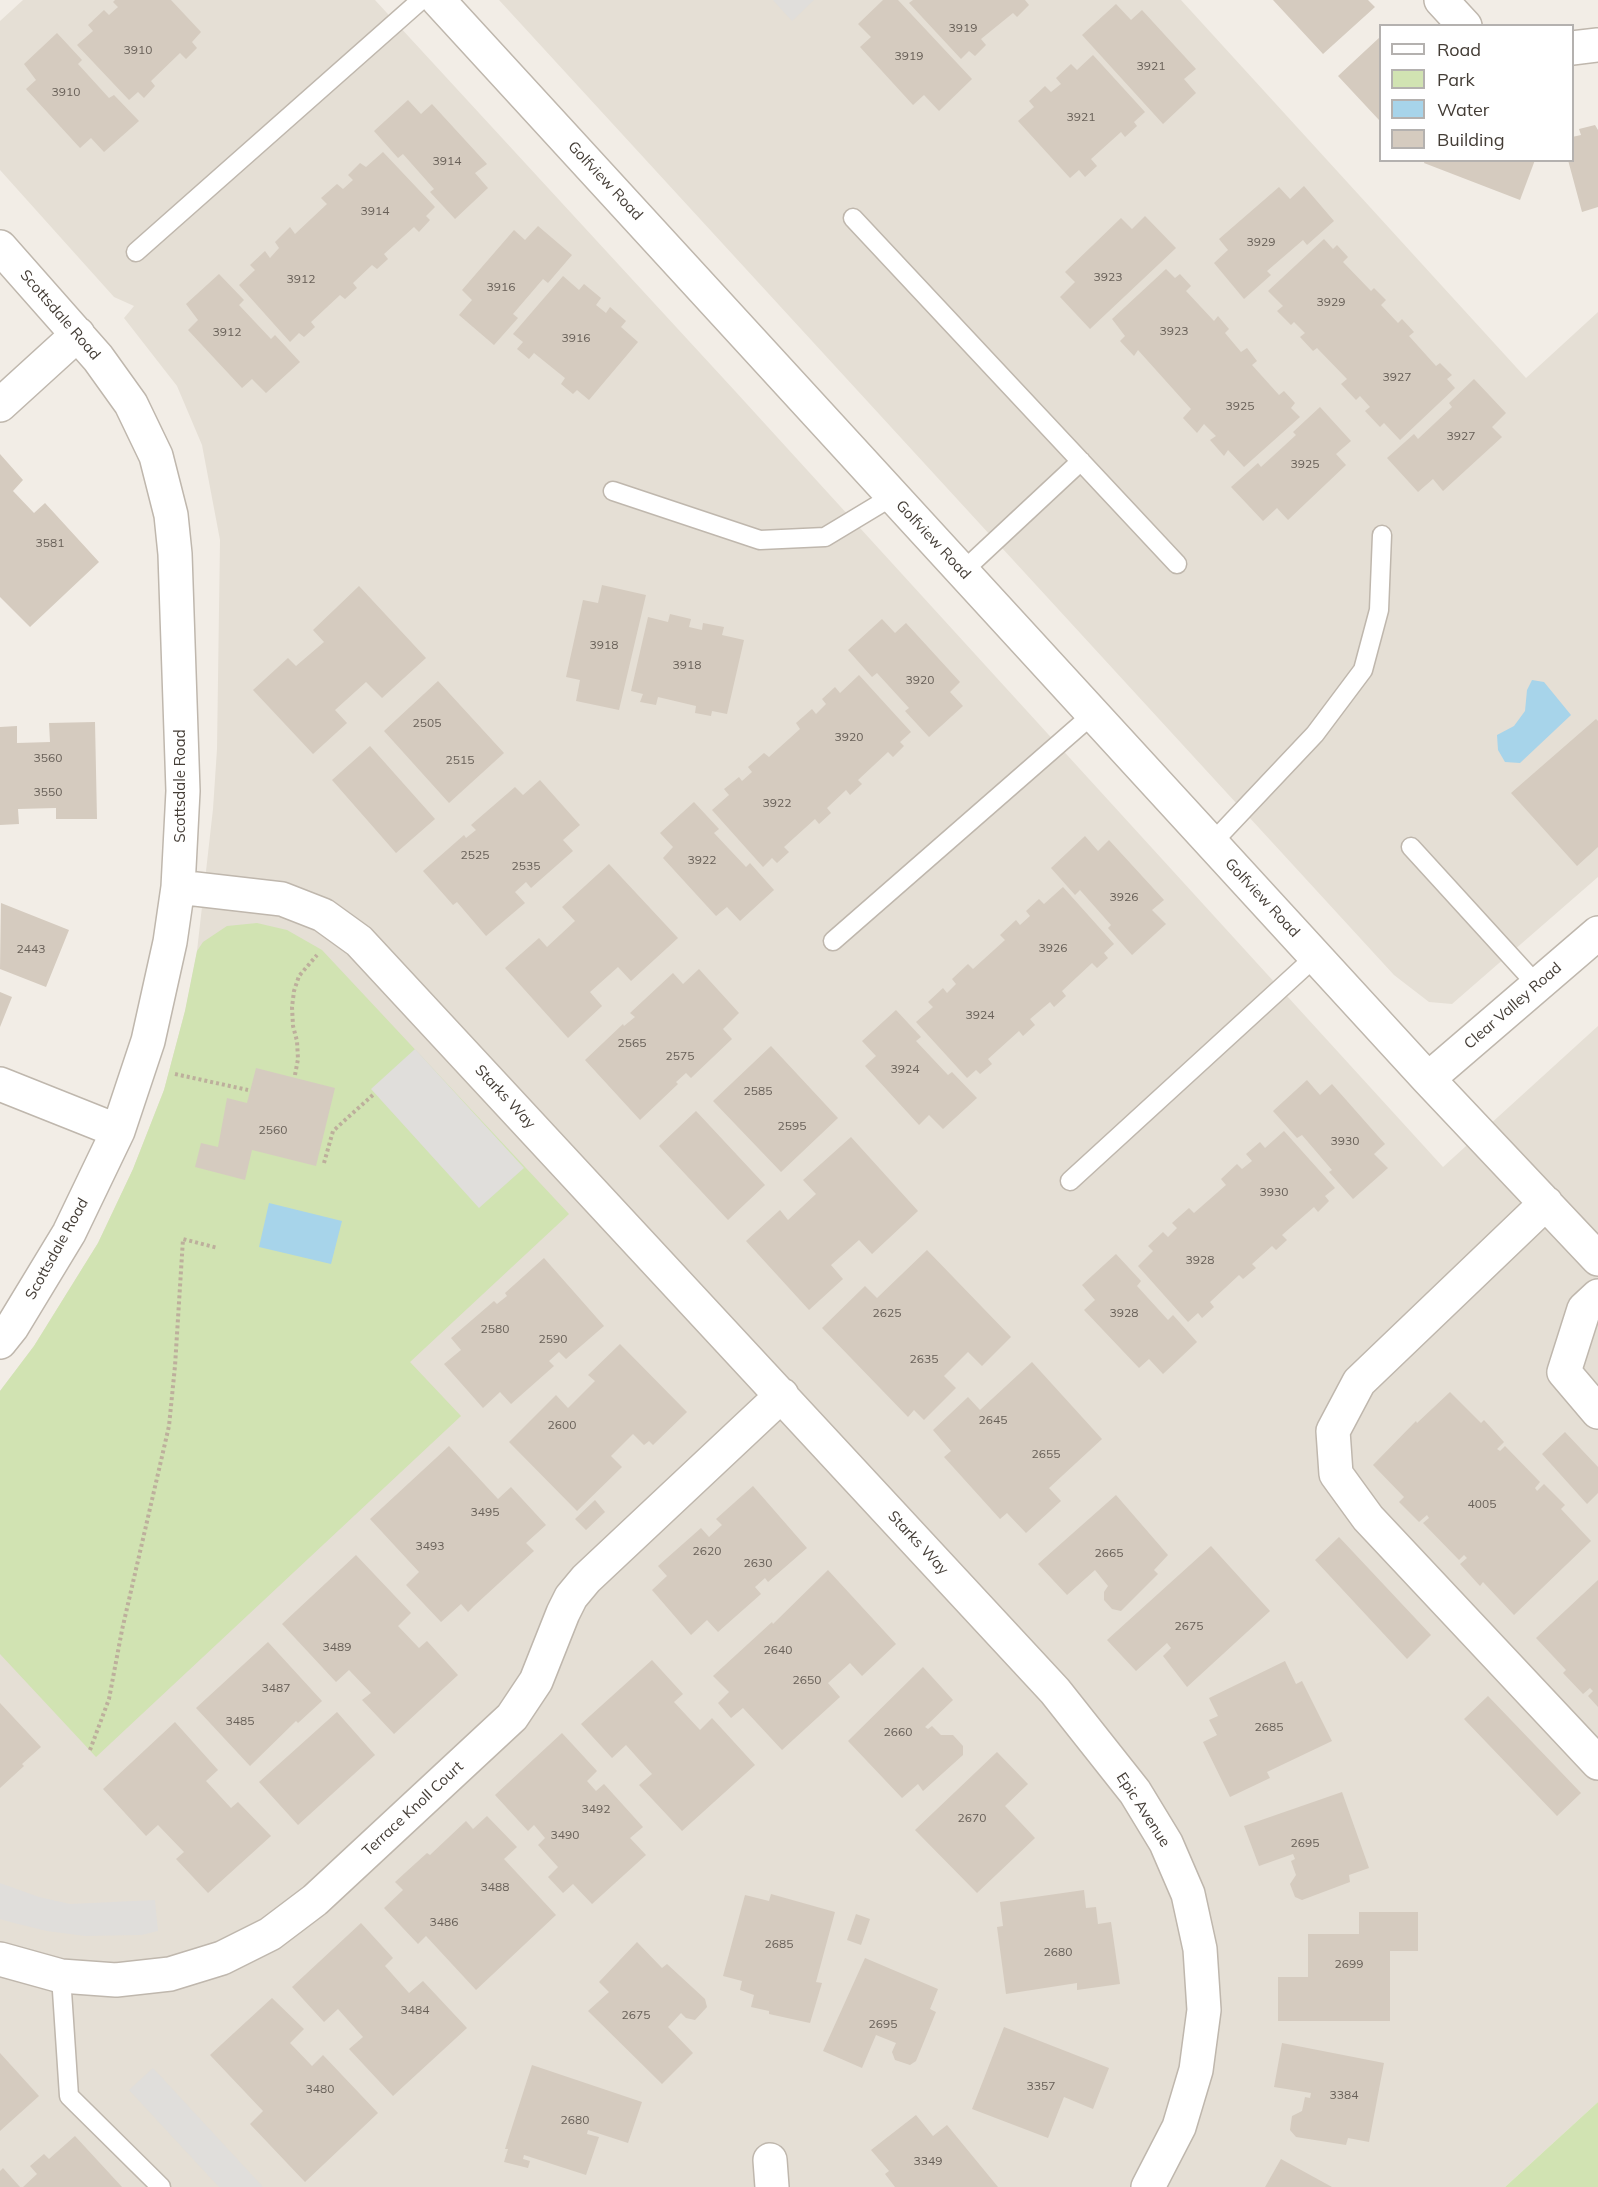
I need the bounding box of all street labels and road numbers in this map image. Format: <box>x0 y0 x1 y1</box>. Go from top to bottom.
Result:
street label: Golfview Road <box>564 138 646 224</box>
street label: Scottsdale Road <box>16 266 104 364</box>
street label: Golfview Road <box>892 497 974 583</box>
street label: Scottsdale Road <box>171 729 189 843</box>
street label: Golfview Road <box>1221 855 1303 941</box>
street label: Clear Valley Road <box>1461 959 1565 1053</box>
street label: Starks Way <box>471 1061 539 1133</box>
street label: Scottsdale Road <box>22 1195 92 1303</box>
street label: Starks Way <box>884 1507 952 1579</box>
street label: Terrace Knoll Court <box>359 1758 467 1860</box>
street label: Epic Avenue <box>1112 1769 1174 1851</box>

